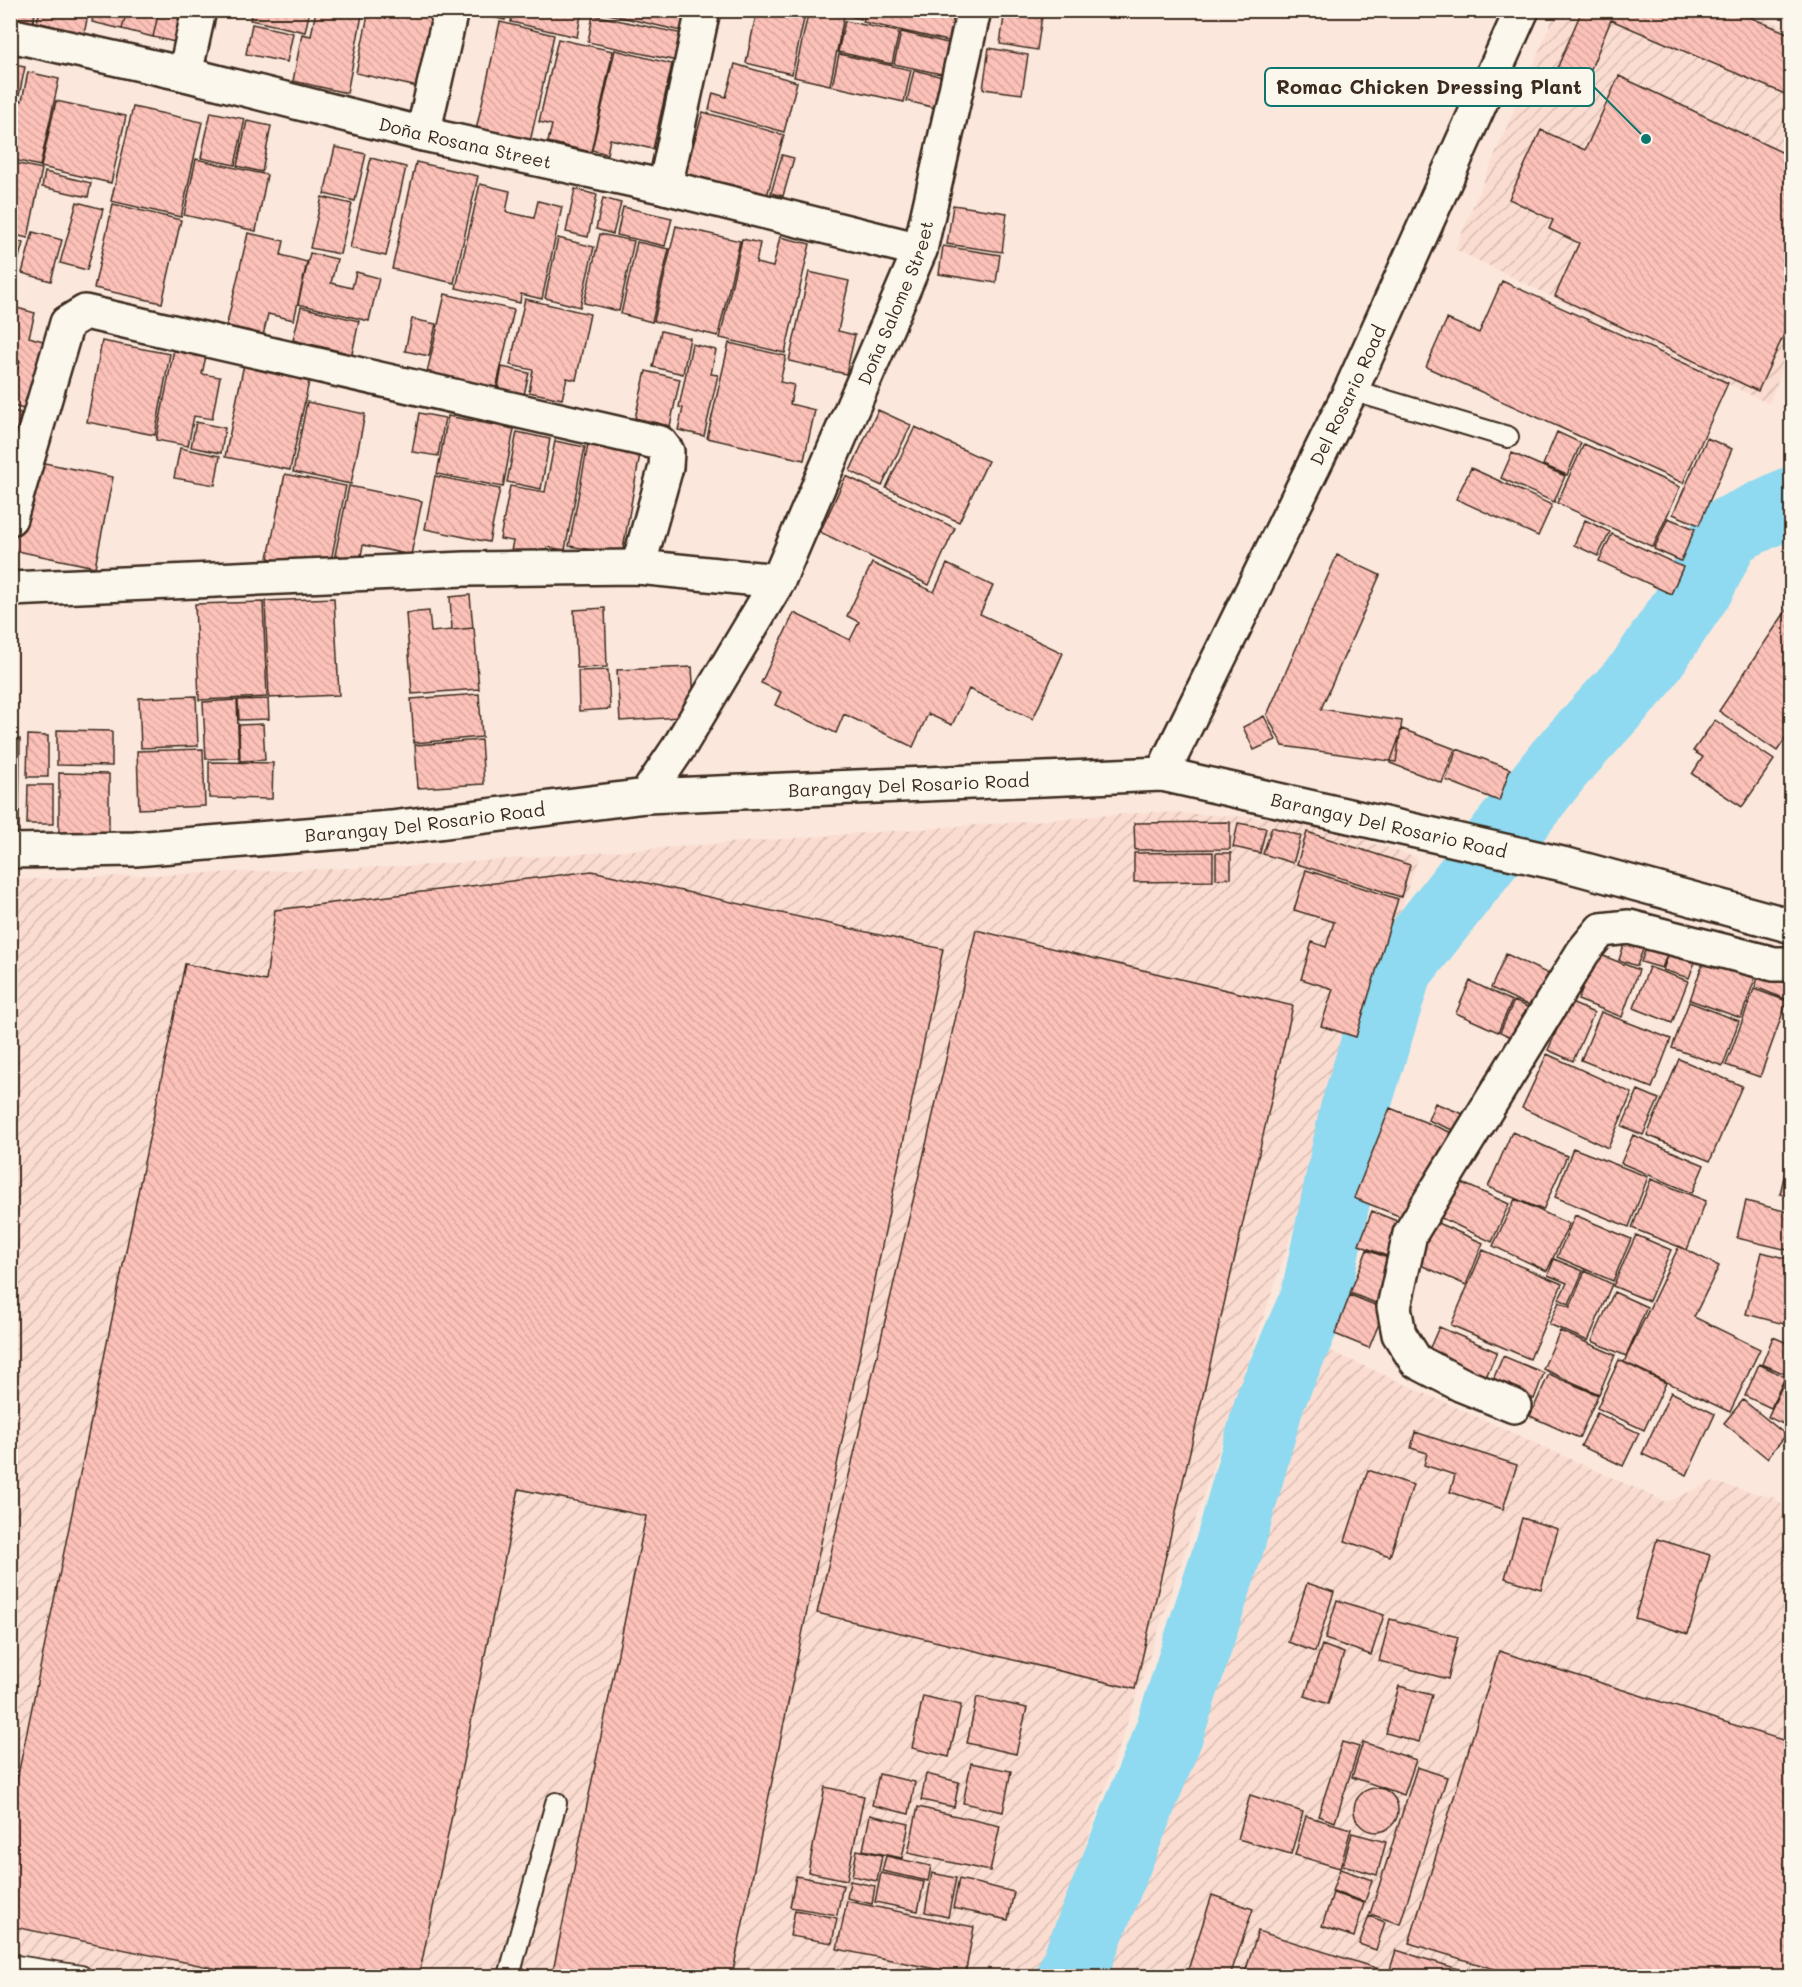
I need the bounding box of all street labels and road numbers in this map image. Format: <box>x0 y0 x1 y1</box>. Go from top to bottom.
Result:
street label: Doña Rosana Street <box>376 111 554 174</box>
street label: Doña Salome Street <box>852 218 938 388</box>
street label: Del Rosario Road <box>1304 321 1391 469</box>
street label: Barangay Del Rosario Road <box>788 768 1030 802</box>
street label: Barangay Del Rosario Road <box>1269 787 1509 863</box>
street label: Barangay Del Rosario Road <box>304 797 546 847</box>

